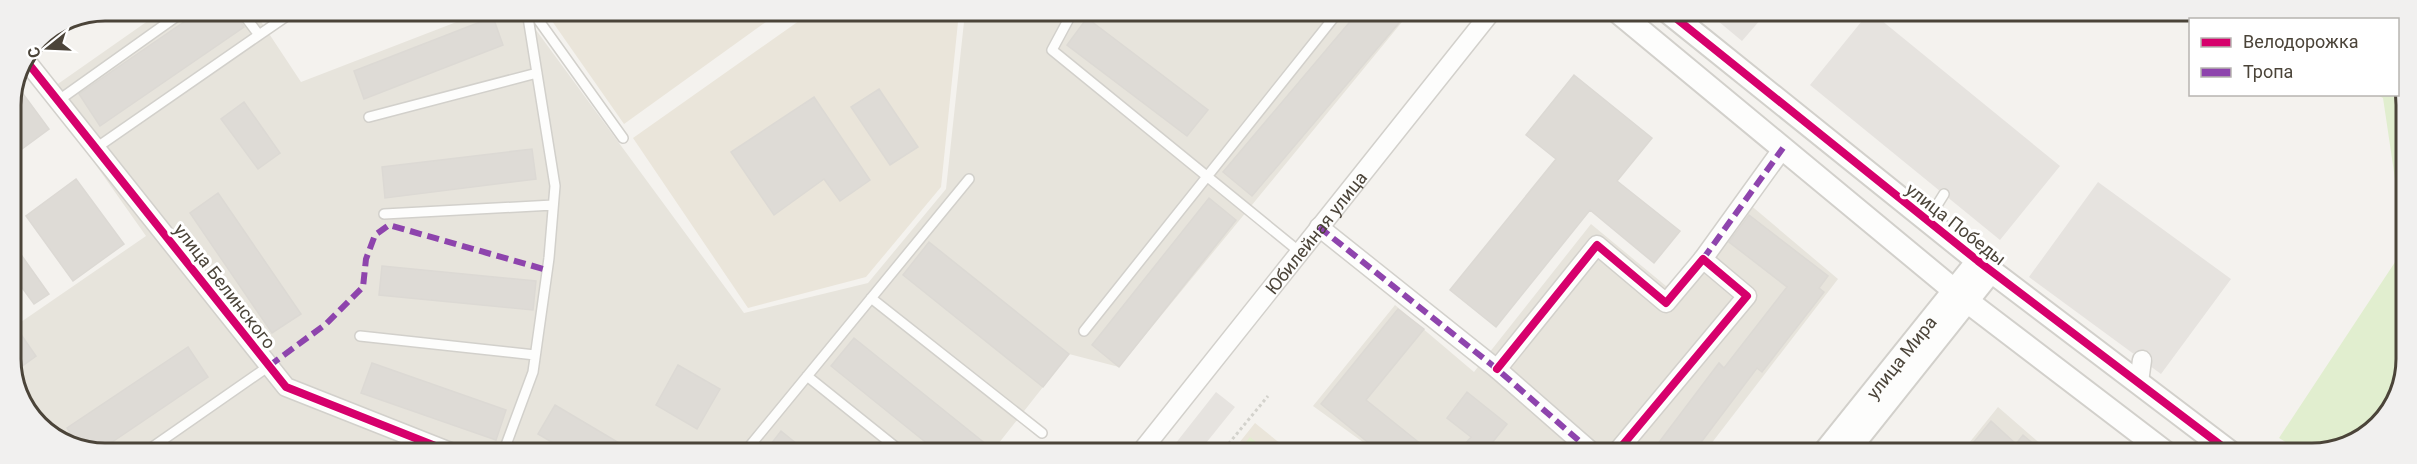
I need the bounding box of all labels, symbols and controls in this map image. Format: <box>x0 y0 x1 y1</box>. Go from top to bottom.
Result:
north arrow <box>18 18 78 78</box>
legend <box>2189 18 2399 96</box>
text: Велодорожка <box>2243 31 2358 52</box>
text: С <box>24 45 45 60</box>
text: Тропа <box>2243 61 2293 82</box>
street label: Юбилейная улица <box>1261 167 1371 298</box>
street label: улица Победы <box>1902 178 2010 270</box>
street label: улица Белинского <box>170 219 280 353</box>
street label: улица Мира <box>1862 312 1940 403</box>

